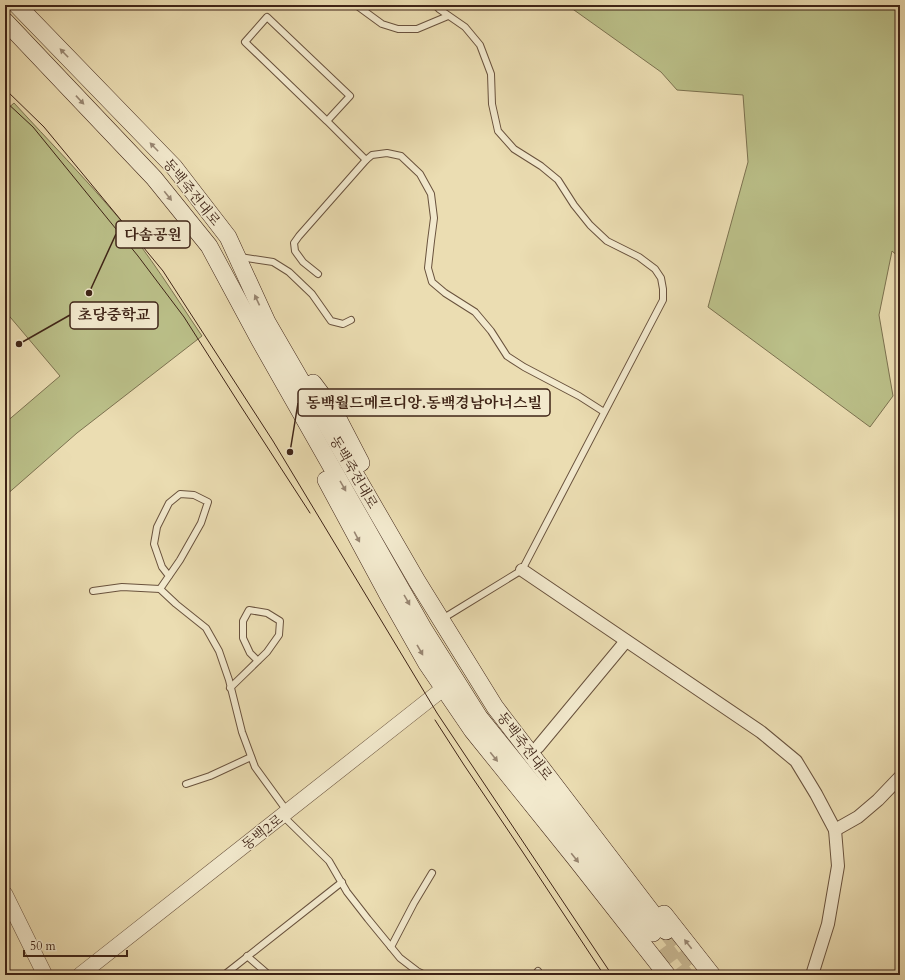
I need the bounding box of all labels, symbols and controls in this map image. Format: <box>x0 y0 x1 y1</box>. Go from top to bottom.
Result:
one-way arrow <box>59 48 69 58</box>
one-way arrow <box>75 95 85 105</box>
one-way arrow <box>149 142 159 152</box>
street label: 동백죽전대로 <box>159 155 225 230</box>
one-way arrow <box>164 190 172 201</box>
callout: 다솜공원 <box>116 221 190 248</box>
text: 다솜공원 <box>124 225 182 245</box>
one-way arrow <box>254 295 260 306</box>
callout: 초당중학교 <box>70 302 158 329</box>
text: 초당중학교 <box>78 305 151 325</box>
callout: 동백월드메르디앙.동백경남아너스빌 <box>298 389 550 416</box>
text: 동백월드메르디앙.동백경남아너스빌 <box>306 393 542 413</box>
street label: 동백죽전대로 <box>325 432 382 513</box>
one-way arrow <box>339 481 346 492</box>
one-way arrow <box>353 531 360 542</box>
one-way arrow <box>404 594 410 605</box>
one-way arrow <box>416 644 423 656</box>
street label: 동백죽전대로 <box>493 708 557 785</box>
one-way arrow <box>489 752 498 762</box>
street label: 동백2로 <box>238 810 287 855</box>
one-way arrow <box>571 853 580 864</box>
scale bar <box>24 932 127 958</box>
text: 50 m <box>30 938 57 954</box>
one-way arrow <box>684 939 693 950</box>

